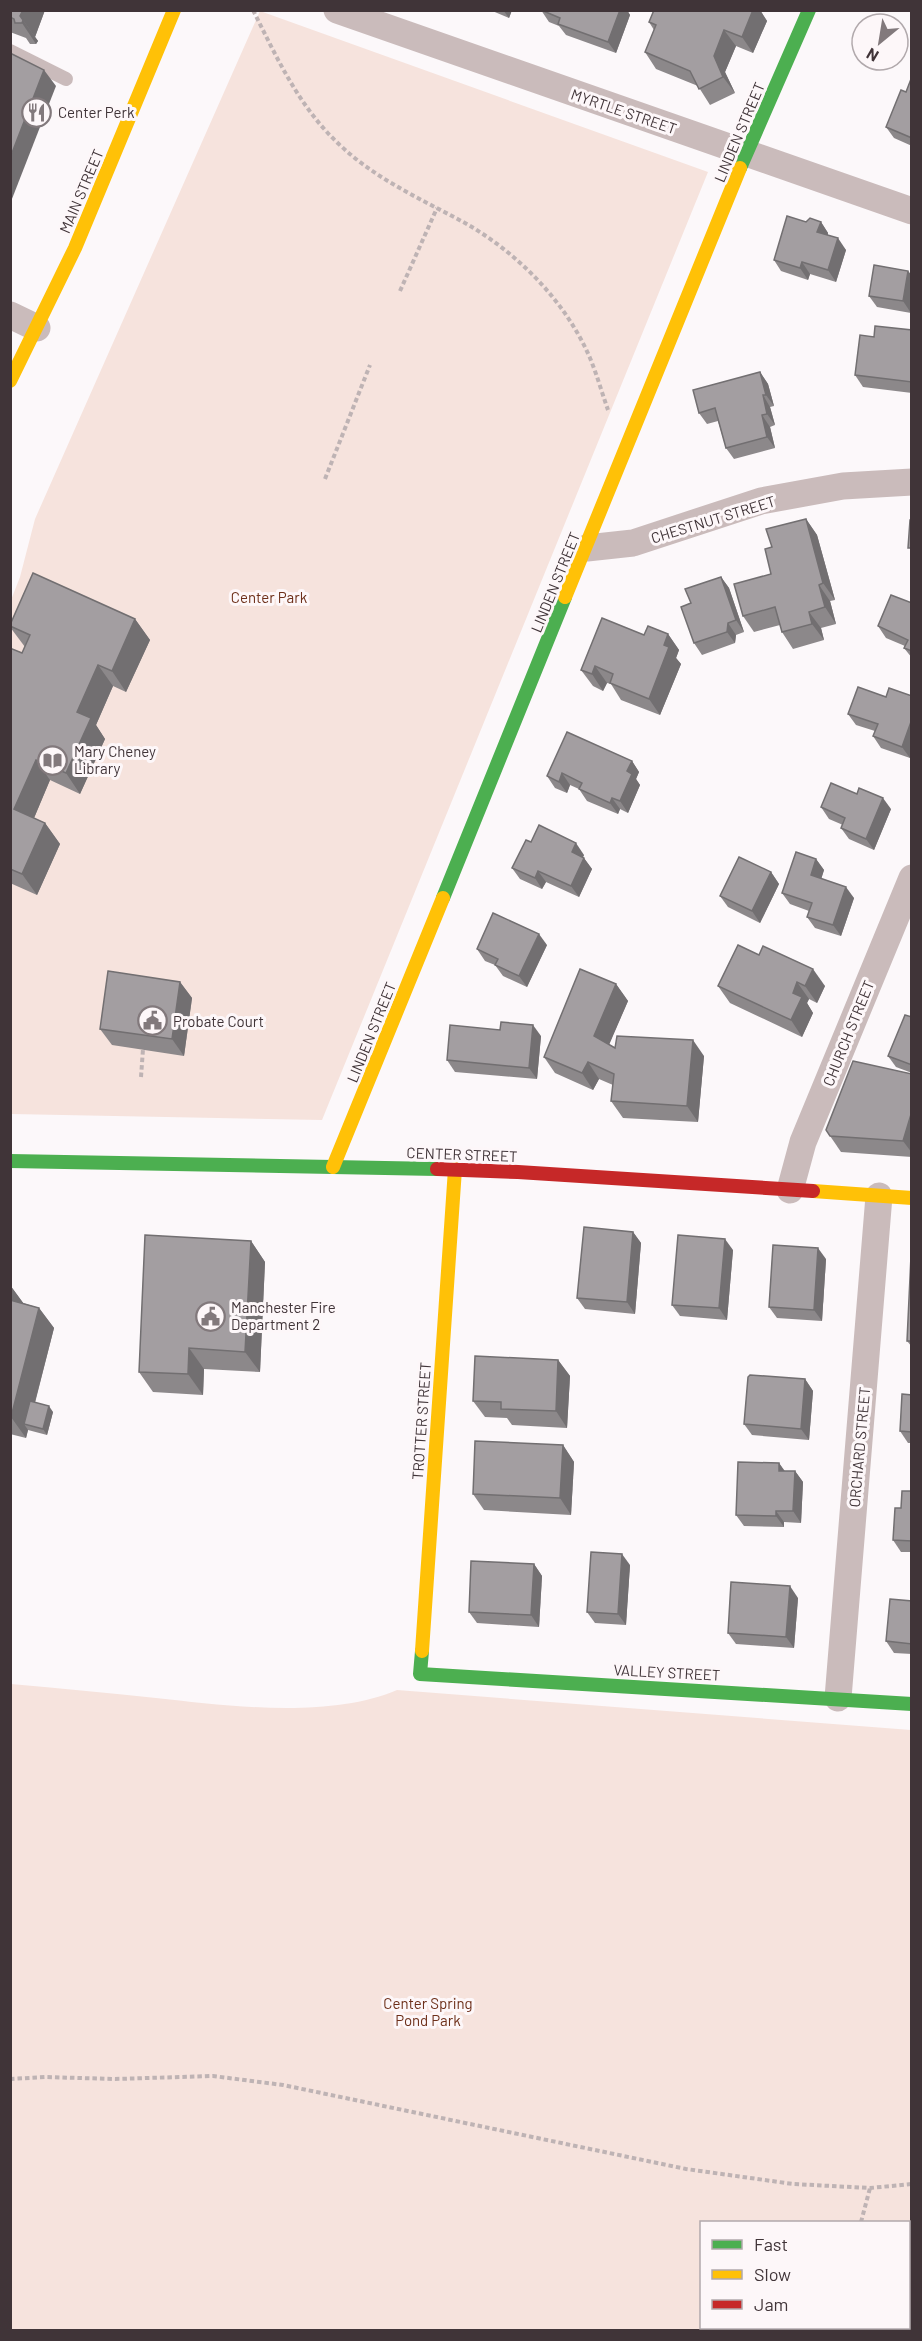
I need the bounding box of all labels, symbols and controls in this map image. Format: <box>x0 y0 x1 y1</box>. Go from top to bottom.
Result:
north arrow <box>850 12 910 72</box>
text: N <box>863 45 882 66</box>
street label: LINDEN STREET <box>710 79 768 185</box>
street label: MYRTLE STREET <box>569 85 679 137</box>
restaurant icon: Center Perk <box>21 96 53 128</box>
place label: Center Perk <box>58 103 135 121</box>
street label: MAIN STREET <box>55 146 107 236</box>
street label: CHESTNUT STREET <box>649 492 777 546</box>
street label: LINDEN STREET <box>527 529 583 635</box>
park label: Center Park <box>231 588 308 606</box>
place label: Mary Cheney Library <box>74 742 156 777</box>
library icon: Mary Cheney Library <box>37 744 69 776</box>
street label: CHURCH STREET <box>819 977 877 1089</box>
street label: LINDEN STREET <box>343 979 399 1085</box>
public building icon: Probate Court <box>136 1005 168 1037</box>
place label: Probate Court <box>173 1012 264 1030</box>
street label: CENTER STREET <box>406 1143 518 1165</box>
place label: Manchester Fire Department 2 <box>231 1298 336 1333</box>
public building icon: Manchester Fire Department 2 <box>194 1300 226 1332</box>
street label: TROTTER STREET <box>408 1361 434 1481</box>
street label: ORCHARD STREET <box>845 1386 873 1508</box>
street label: VALLEY STREET <box>613 1660 721 1684</box>
park label: Center Spring Pond Park <box>383 1994 473 2029</box>
legend <box>700 2221 910 2329</box>
text: Fast <box>754 2233 788 2255</box>
text: Slow <box>754 2263 791 2285</box>
text: Jam <box>754 2293 788 2315</box>

